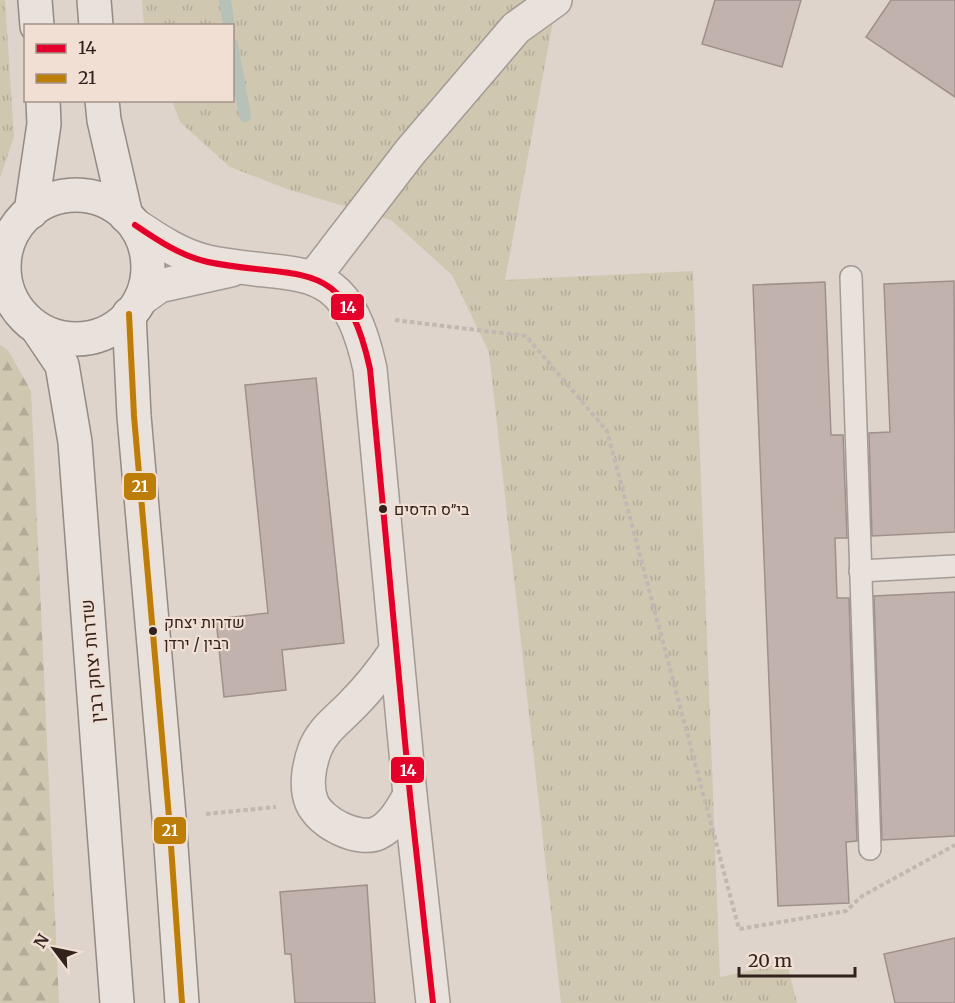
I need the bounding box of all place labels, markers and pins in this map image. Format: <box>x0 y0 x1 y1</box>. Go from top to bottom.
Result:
place label: בי״ס הדסים <box>394 499 470 519</box>
marker: בי״ס הדסים <box>377 503 389 515</box>
place label: שדרות יצחק רבין / ירדן <box>164 612 245 653</box>
marker: שדרות יצחק רבין / ירדן <box>147 625 159 637</box>

